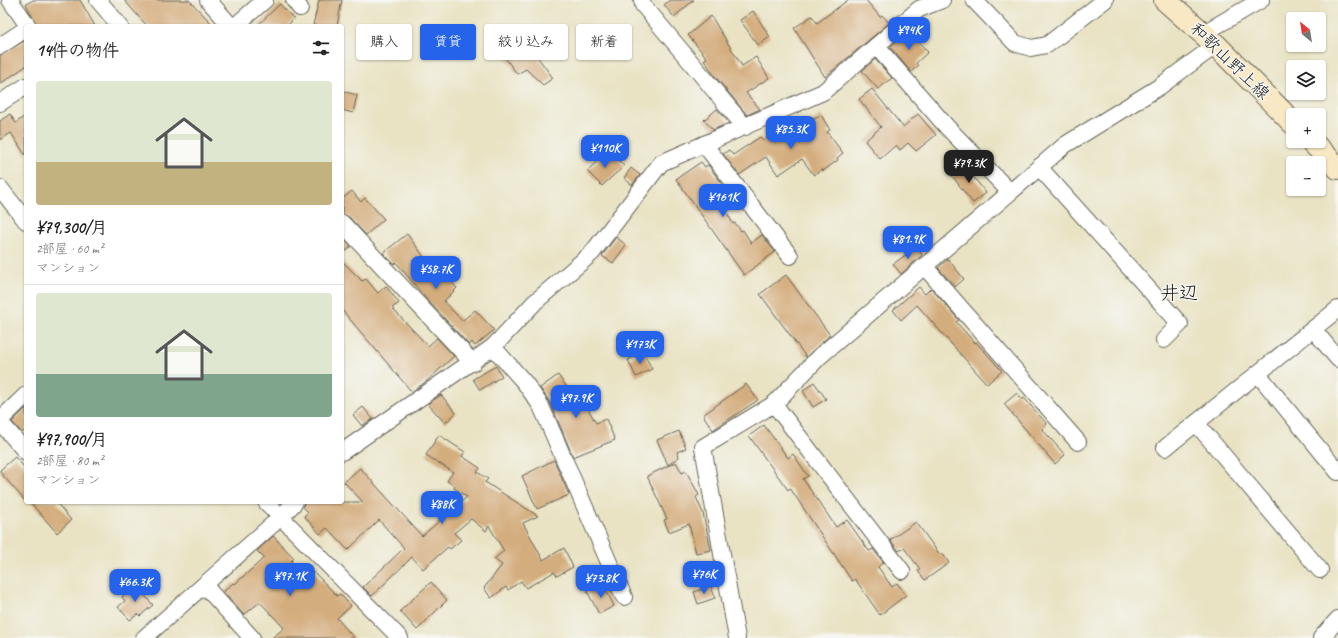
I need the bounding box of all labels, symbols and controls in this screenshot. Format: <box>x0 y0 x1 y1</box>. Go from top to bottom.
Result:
north arrow <box>1286 12 1326 52</box>
map controls <box>1286 12 1326 196</box>
pin: ¥94K <box>885 17 933 51</box>
street label: 和歌山野上線 <box>1186 18 1274 104</box>
text: ¥94K <box>897 22 921 38</box>
chip: 購入 <box>356 24 412 60</box>
chip: 賃貸 <box>420 24 476 60</box>
chip: 絞り込み <box>484 24 568 60</box>
chip: 新着 <box>576 24 632 60</box>
icon: filters <box>310 37 332 59</box>
text: 14件の物件 <box>36 40 119 61</box>
button: layers <box>1286 60 1326 100</box>
icon: home <box>148 107 220 179</box>
button: + <box>1286 108 1326 148</box>
pin: ¥85.3K <box>758 116 824 150</box>
text: ¥85.3K <box>775 121 807 137</box>
pin: ¥110K <box>577 135 633 169</box>
text: ¥110K <box>590 140 620 156</box>
pin: ¥79.3K <box>936 150 1002 184</box>
text: ¥79.3K <box>953 155 985 171</box>
button: − <box>1286 156 1326 196</box>
pin: ¥161K <box>695 184 751 218</box>
text: ¥161K <box>708 189 738 205</box>
text: ¥79,300/月 <box>36 217 108 238</box>
pin: ¥81.9K <box>875 226 941 260</box>
text: ¥81.9K <box>892 231 924 247</box>
text: 2部屋 · 60 m² <box>36 241 103 257</box>
pin: ¥58.7K <box>403 256 469 290</box>
text: マンション <box>36 260 100 276</box>
text: ¥58.7K <box>420 261 452 277</box>
district label: 井辺 <box>1160 281 1198 305</box>
icon: home <box>148 319 220 391</box>
pin: ¥173K <box>612 331 668 365</box>
text: ¥173K <box>625 336 655 352</box>
pin: ¥97.9K <box>543 385 609 419</box>
text: ¥97.9K <box>560 390 592 406</box>
text: ¥97,900/月 <box>36 429 107 450</box>
text: 2部屋 · 80 m² <box>36 453 103 469</box>
text: マンション <box>36 472 100 488</box>
pin: ¥88K <box>418 491 466 525</box>
text: ¥88K <box>430 496 454 512</box>
pin: ¥76K <box>680 561 728 595</box>
pin: ¥97.1K <box>257 563 323 597</box>
pin: ¥73.8K <box>568 565 634 599</box>
text: ¥76K <box>692 566 716 582</box>
text: ¥97.1K <box>274 568 306 584</box>
pin: ¥66.3K <box>102 569 168 603</box>
text: ¥73.8K <box>585 570 617 586</box>
text: ¥66.3K <box>118 574 152 590</box>

